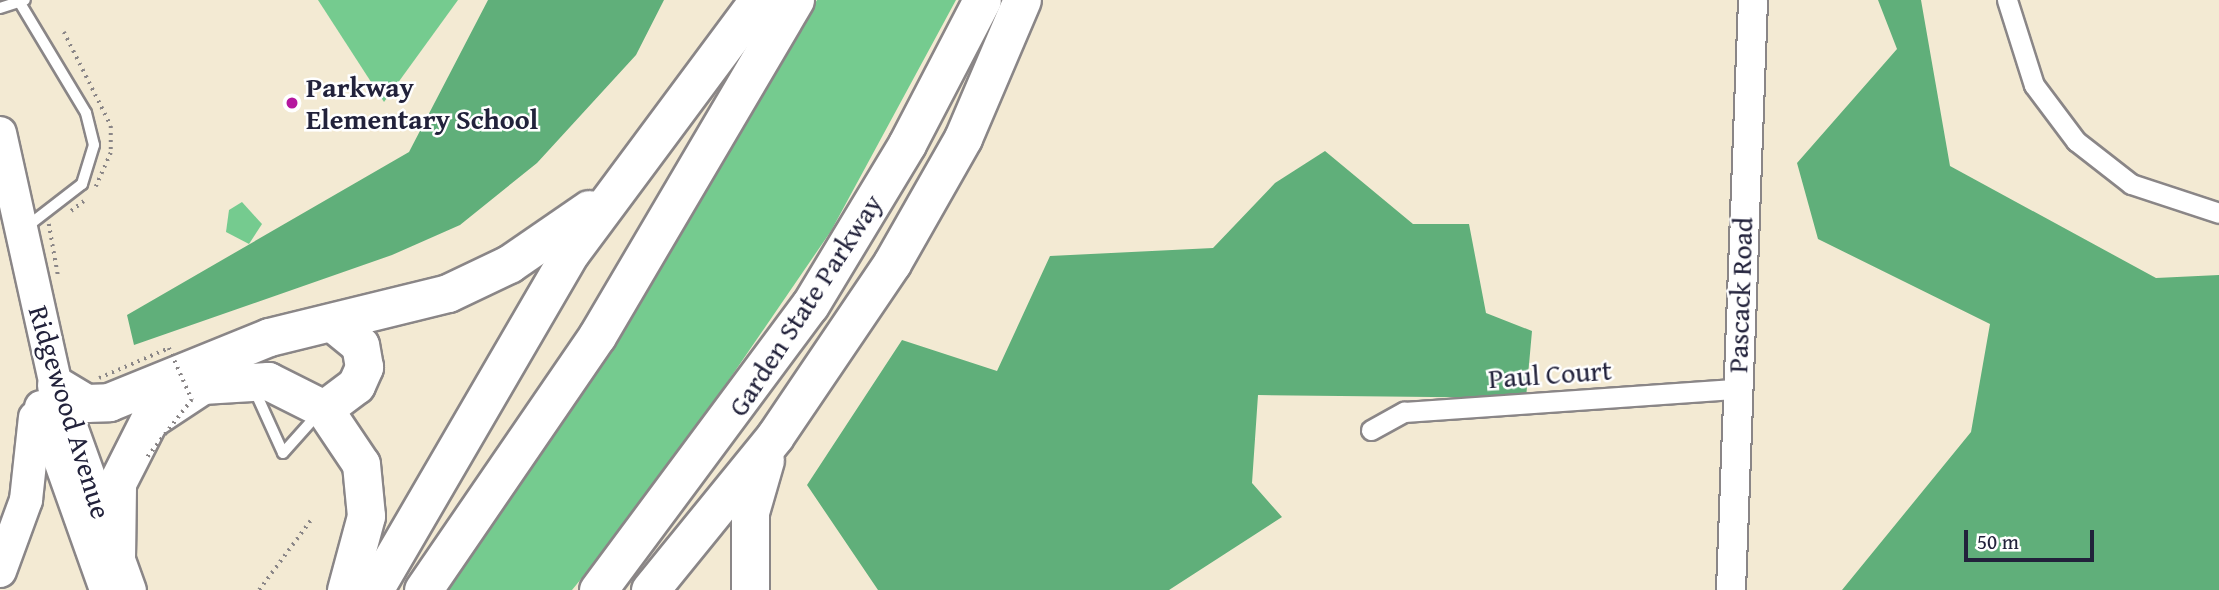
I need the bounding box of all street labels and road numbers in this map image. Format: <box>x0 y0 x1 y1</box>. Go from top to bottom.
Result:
street label: Garden State Parkway <box>721 188 889 422</box>
street label: Pascack Road <box>1720 216 1760 374</box>
street label: Ridgewood Avenue <box>22 301 118 523</box>
street label: Paul Court <box>1487 353 1613 395</box>

